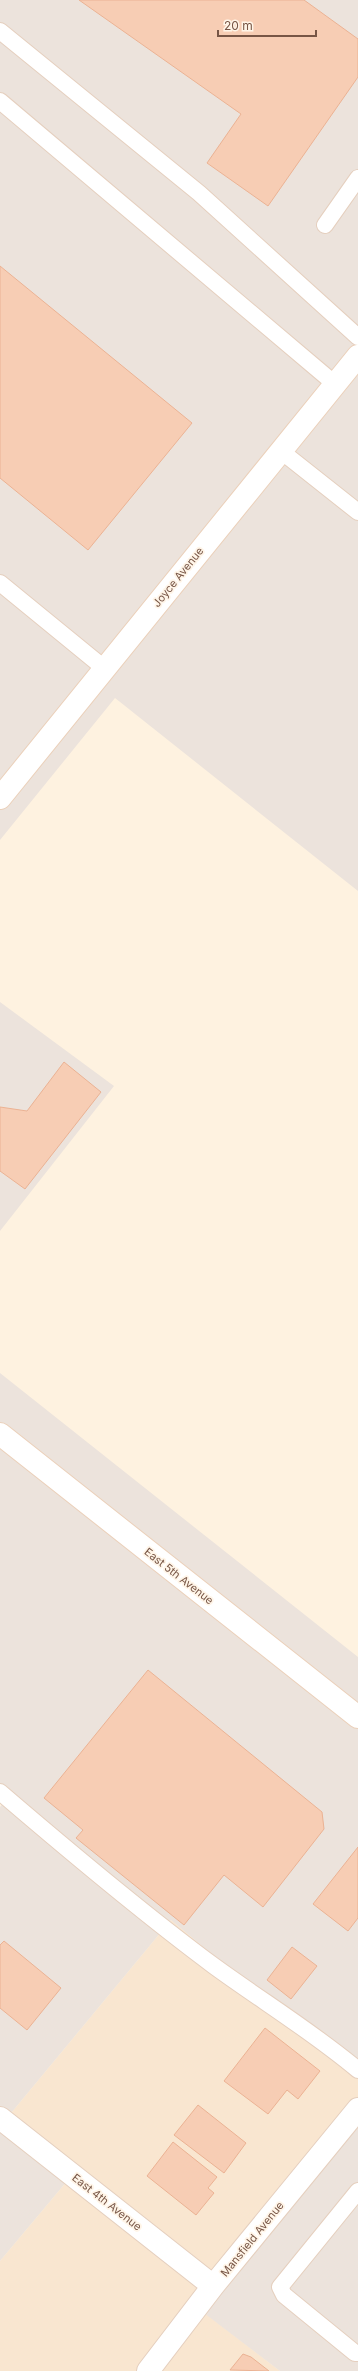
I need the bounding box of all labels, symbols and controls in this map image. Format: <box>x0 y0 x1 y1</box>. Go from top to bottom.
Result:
scale bar <box>218 12 316 38</box>
text: 20 m <box>224 18 253 33</box>
street label: Joyce Avenue <box>150 544 206 610</box>
street label: East 5th Avenue <box>142 1545 216 1607</box>
street label: East 4th Avenue <box>70 2171 144 2233</box>
street label: Mansfield Avenue <box>217 2199 287 2279</box>

